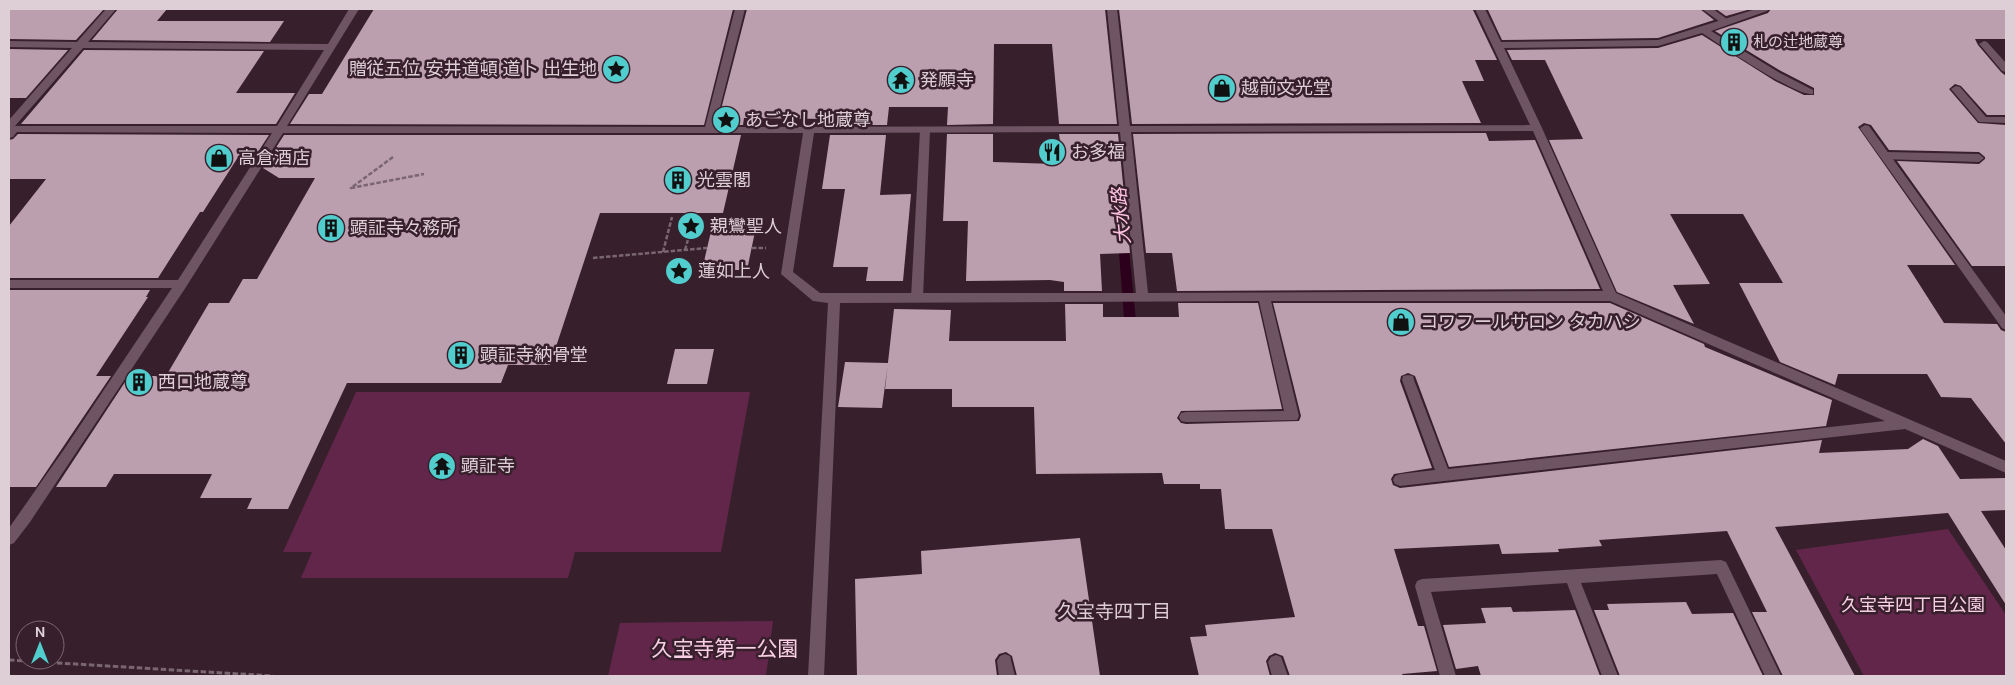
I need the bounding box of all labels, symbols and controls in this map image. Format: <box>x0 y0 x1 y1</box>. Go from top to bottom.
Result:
building icon: 札の辻地蔵尊 <box>1719 27 1749 57</box>
place label: 札の辻地蔵尊 <box>1753 32 1843 52</box>
place icon: 贈従五位 安井道頓 道卜 出生地 <box>601 54 631 84</box>
place label: 贈従五位 安井道頓 道卜 出生地 <box>349 57 597 81</box>
temple icon: 発願寺 <box>886 65 916 95</box>
place label: 発願寺 <box>920 68 974 92</box>
shop icon: 越前文光堂 <box>1207 73 1237 103</box>
place label: 越前文光堂 <box>1241 76 1331 100</box>
place icon: あごなし地蔵尊 <box>711 105 741 135</box>
place label: あごなし地蔵尊 <box>745 108 871 132</box>
restaurant icon: お多福 <box>1037 137 1067 167</box>
place label: お多福 <box>1071 140 1125 164</box>
shop icon: 高倉酒店 <box>204 143 234 173</box>
place label: 高倉酒店 <box>238 146 310 170</box>
building icon: 光雲閣 <box>663 165 693 195</box>
place label: 光雲閣 <box>697 168 751 192</box>
water label: 大水路 <box>1106 185 1136 245</box>
place icon: 親鸞聖人 <box>676 211 706 241</box>
building icon: 顕証寺々務所 <box>316 213 346 243</box>
place label: 親鸞聖人 <box>710 214 782 238</box>
place label: 顕証寺々務所 <box>350 216 458 240</box>
place icon: 蓮如上人 <box>664 256 694 286</box>
place label: 蓮如上人 <box>698 259 770 283</box>
shop icon: コワフールサロン タカハシ <box>1386 307 1416 337</box>
place label: コワフールサロン タカハシ <box>1420 310 1641 334</box>
building icon: 顕証寺納骨堂 <box>446 340 476 370</box>
place label: 顕証寺納骨堂 <box>480 343 588 367</box>
building icon: 西口地蔵尊 <box>124 367 154 397</box>
place label: 西口地蔵尊 <box>158 370 248 394</box>
temple icon: 顕証寺 <box>427 451 457 481</box>
place label: 顕証寺 <box>461 454 515 478</box>
park label: 久宝寺四丁目公園 <box>1841 593 1985 617</box>
district label: 久宝寺四丁目 <box>1057 599 1171 624</box>
north arrow <box>15 620 65 670</box>
text: N <box>35 623 45 641</box>
park label: 久宝寺第一公園 <box>652 635 799 663</box>

